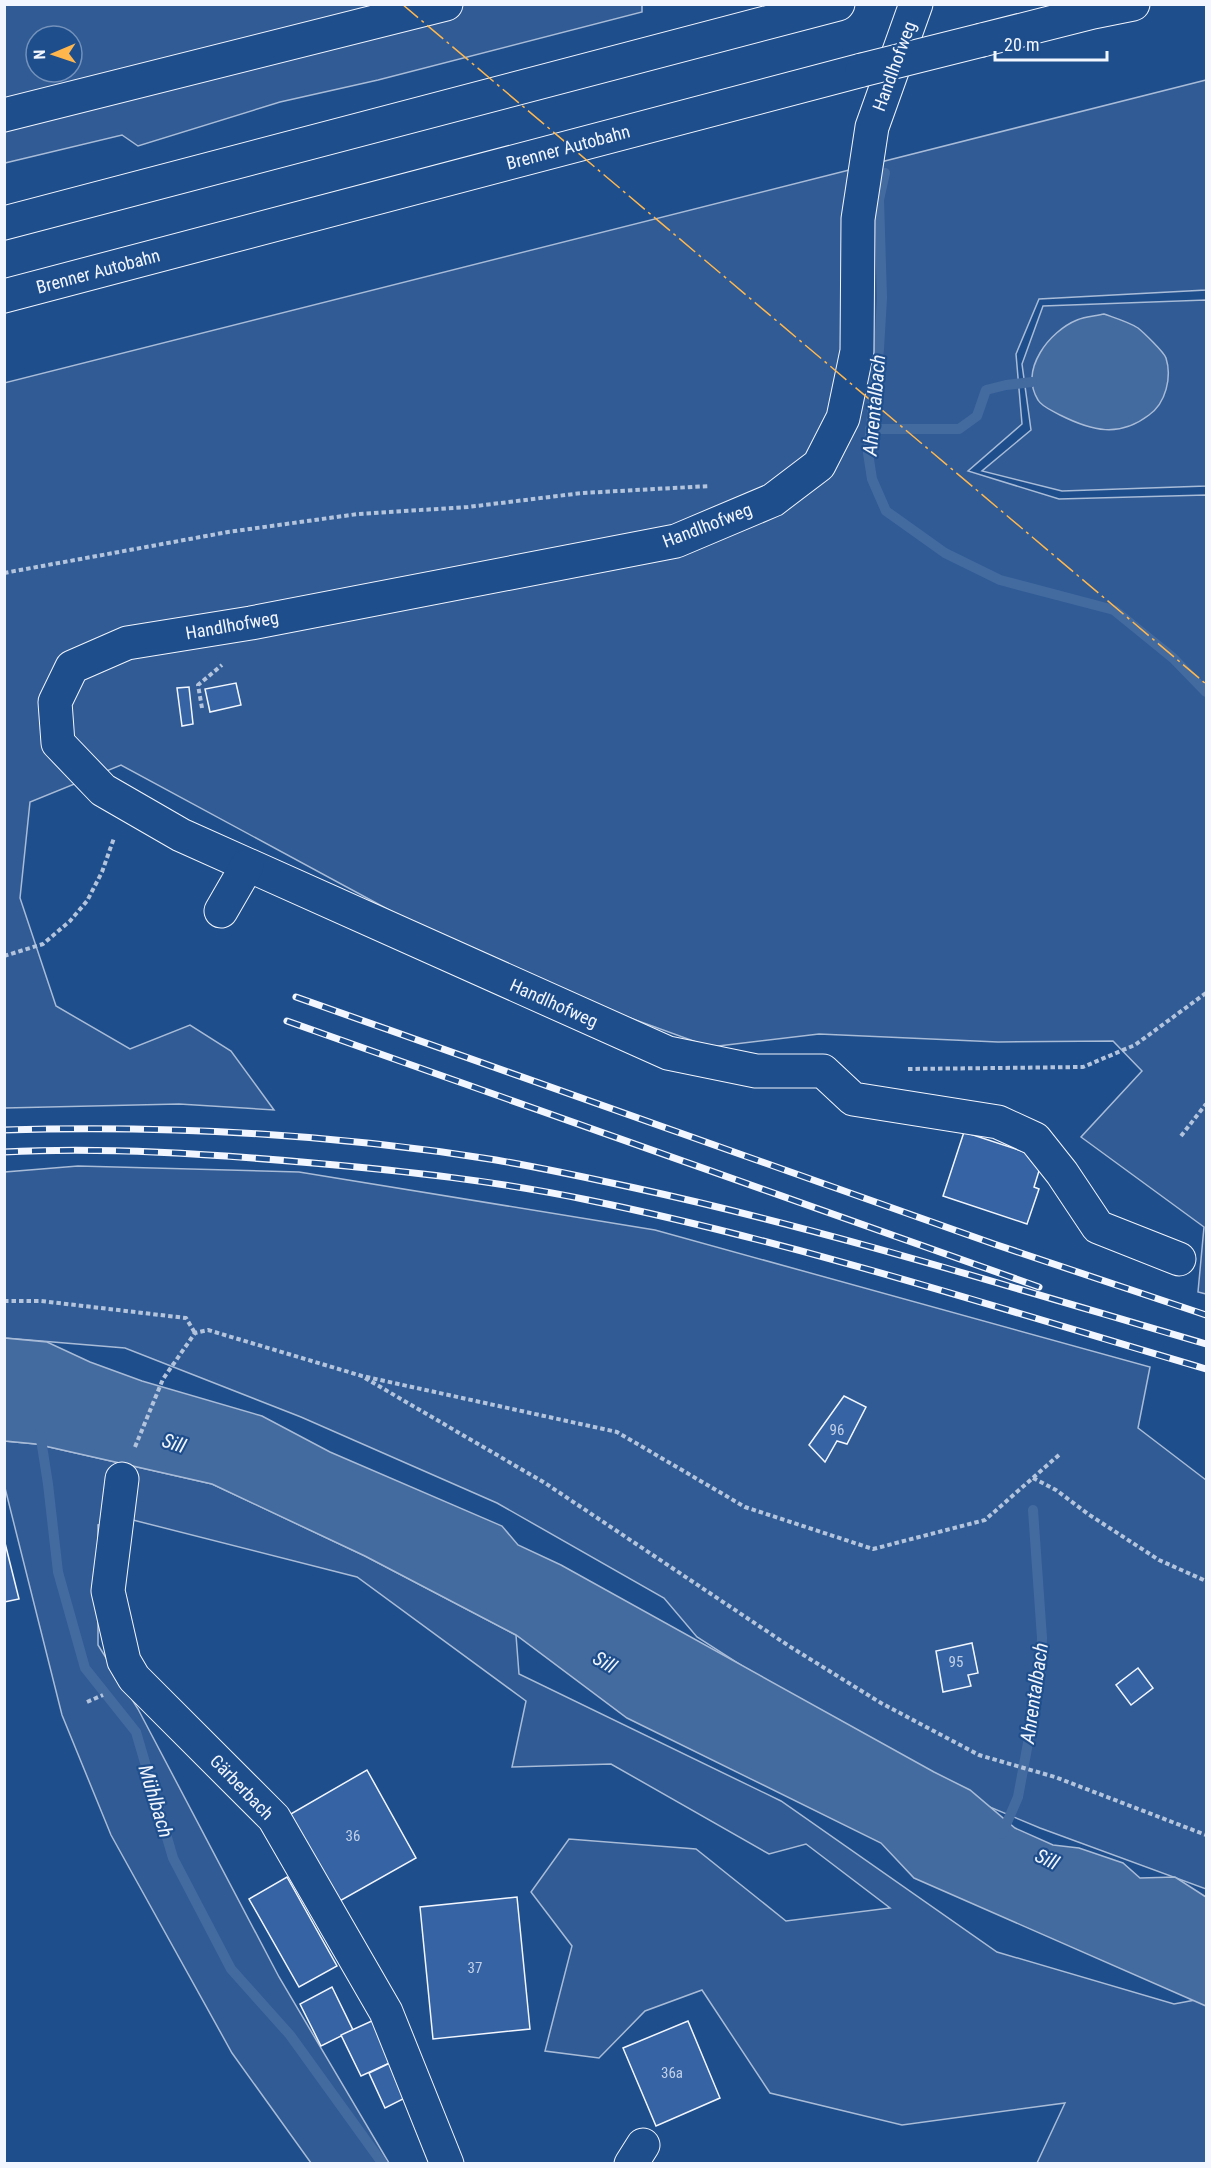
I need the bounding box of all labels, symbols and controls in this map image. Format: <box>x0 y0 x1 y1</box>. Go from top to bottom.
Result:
street label: Handlhofweg <box>868 18 920 114</box>
north arrow <box>24 24 84 84</box>
scale bar <box>995 24 1108 62</box>
text: 20 m <box>1004 34 1039 55</box>
text: N <box>30 49 49 60</box>
street label: Brenner Autobahn <box>504 120 632 174</box>
street label: Brenner Autobahn <box>34 244 162 298</box>
water label: Ahrentalbach <box>858 353 890 458</box>
street label: Handlhofweg <box>659 498 755 552</box>
street label: Handlhofweg <box>184 606 280 644</box>
street label: Handlhofweg <box>507 974 601 1032</box>
house number: 96 <box>830 1421 844 1439</box>
water label: Sill <box>159 1428 189 1458</box>
water label: Ahrentalbach <box>1015 1641 1053 1746</box>
water label: Sill <box>589 1646 622 1679</box>
house number: 95 <box>949 1653 963 1671</box>
street label: Gärberbach <box>206 1750 278 1824</box>
water label: Mühlbach <box>134 1762 178 1840</box>
house number: 36 <box>346 1827 360 1845</box>
water label: Sill <box>1031 1843 1063 1875</box>
house number: 37 <box>468 1959 482 1977</box>
house number: 36a <box>661 2064 683 2082</box>

